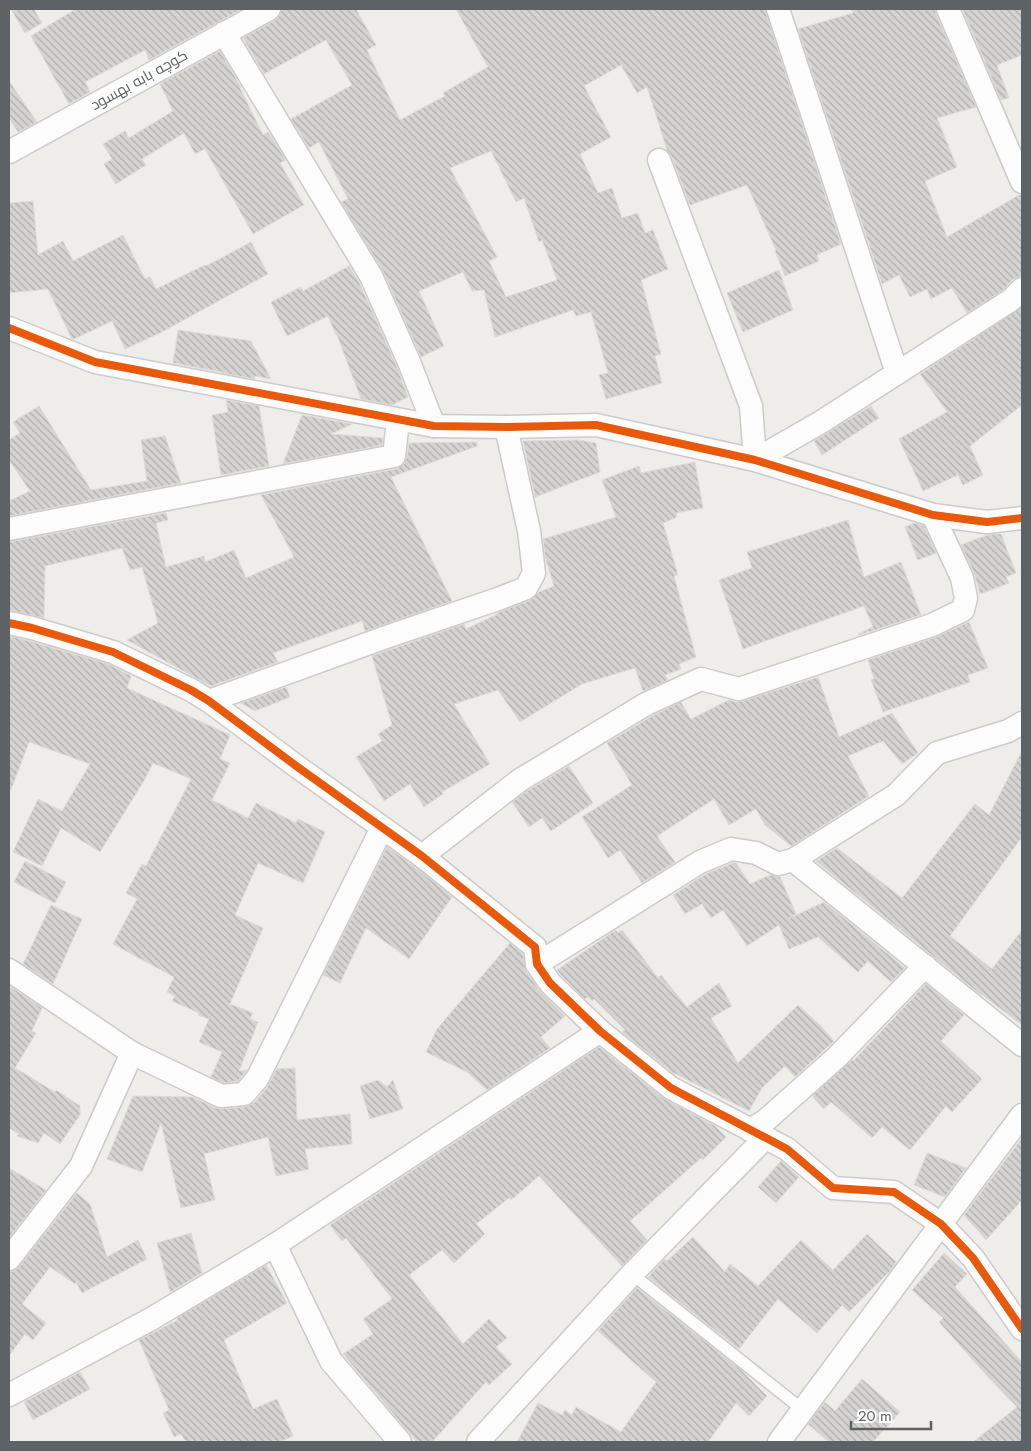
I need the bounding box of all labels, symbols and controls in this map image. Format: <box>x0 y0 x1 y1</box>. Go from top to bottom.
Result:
street label: کوچه بابه بهسود <box>86 44 192 116</box>
scale bar <box>851 1398 931 1430</box>
text: 20 m <box>858 1405 892 1427</box>

